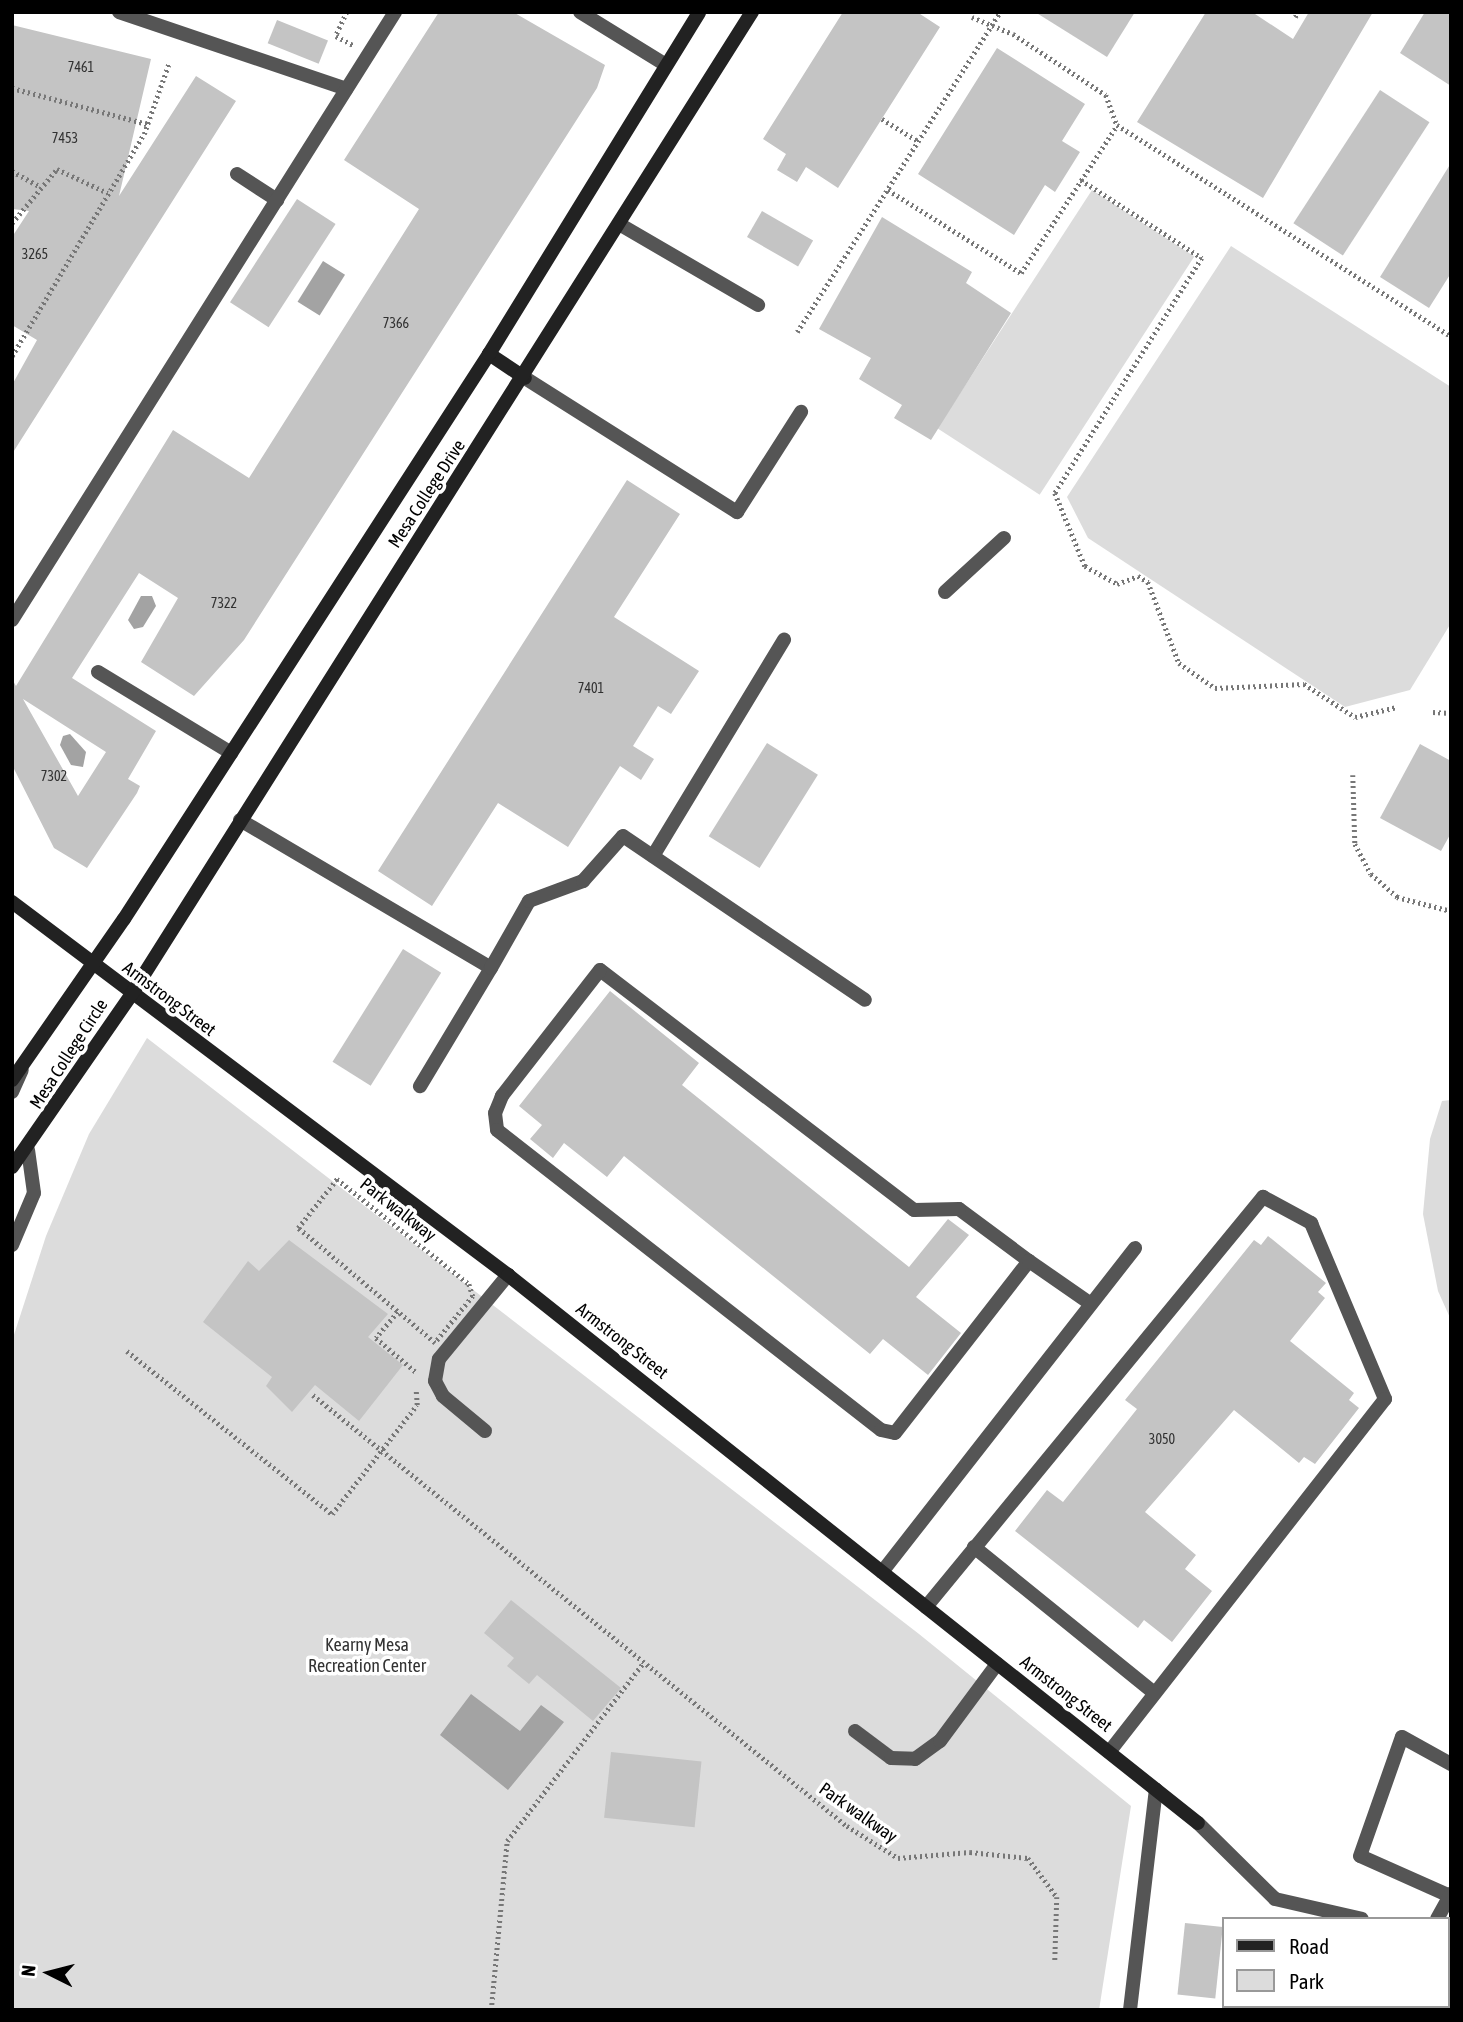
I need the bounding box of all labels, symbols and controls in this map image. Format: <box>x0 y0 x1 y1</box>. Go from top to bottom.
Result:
house number: 7461 <box>68 59 94 75</box>
house number: 7453 <box>52 130 78 146</box>
house number: 3265 <box>22 246 48 262</box>
house number: 7366 <box>383 315 409 331</box>
street label: Mesa College Drive <box>384 436 470 552</box>
house number: 7322 <box>211 595 237 611</box>
house number: 7401 <box>578 680 604 696</box>
house number: 7302 <box>41 768 67 784</box>
street label: Armstrong Street <box>118 957 220 1041</box>
street label: Mesa College Circle <box>25 995 113 1113</box>
street label: Park walkway <box>356 1174 440 1246</box>
street label: Armstrong Street <box>572 1298 672 1384</box>
house number: 3050 <box>1149 1431 1175 1447</box>
park label: Kearny Mesa Recreation Center <box>308 1635 426 1678</box>
street label: Armstrong Street <box>1016 1651 1116 1737</box>
street label: Park walkway <box>815 1778 901 1848</box>
legend <box>1222 1917 1449 2008</box>
text: Road <box>1289 1934 1329 1958</box>
north arrow <box>14 1938 84 2008</box>
text: N <box>17 1964 40 1978</box>
text: Park <box>1289 1969 1324 1993</box>

